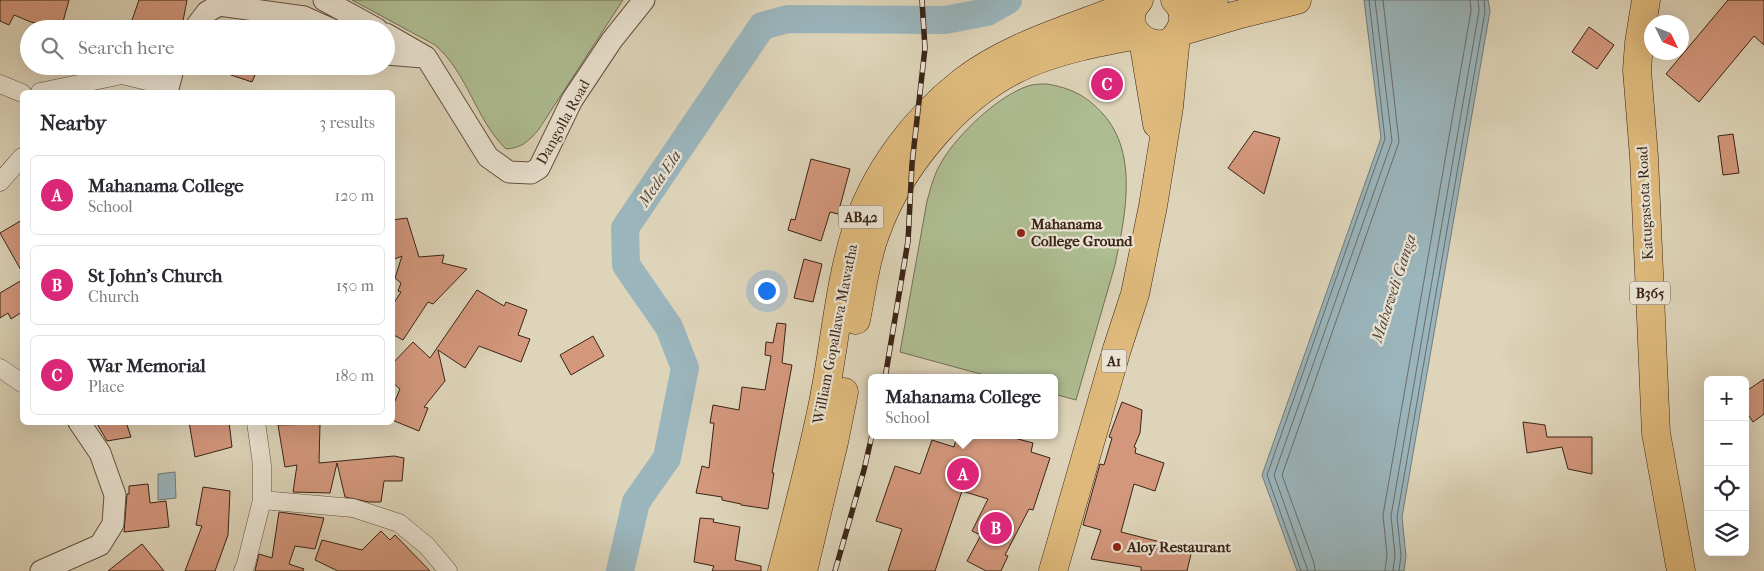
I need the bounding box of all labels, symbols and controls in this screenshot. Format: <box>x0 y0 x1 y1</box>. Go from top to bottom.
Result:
north arrow <box>1644 15 1689 60</box>
search box <box>20 20 395 75</box>
icon: search <box>38 34 66 62</box>
text: Search here <box>78 37 174 59</box>
pin: C <box>1091 65 1123 103</box>
street label: Dangolla Road <box>532 76 594 168</box>
text: Nearby <box>40 111 106 135</box>
text: 3 results <box>319 113 375 132</box>
street label: Katugastota Road <box>1633 145 1657 260</box>
water label: Meda Ela <box>633 147 685 211</box>
text: Mahanama College <box>88 175 244 197</box>
text: A <box>52 186 62 205</box>
text: 120 m <box>335 186 374 205</box>
text: School <box>88 197 133 216</box>
road number: AB42 <box>838 206 884 228</box>
place label: Mahanama College Ground <box>1030 215 1133 250</box>
marker: Mahanama College Ground <box>1015 227 1027 239</box>
water label: Mahaweli Ganga <box>1367 232 1420 346</box>
street label: William Gopallawa Mawatha <box>809 242 861 426</box>
text: St John's Church <box>88 265 222 287</box>
text: B <box>52 276 62 295</box>
text: 150 m <box>336 276 374 295</box>
your location <box>754 278 780 304</box>
road number: B365 <box>1630 282 1670 304</box>
text: Church <box>88 287 139 306</box>
road number: A1 <box>1102 350 1126 372</box>
text: War Memorial <box>88 355 206 377</box>
text: C <box>52 366 62 385</box>
text: 180 m <box>335 366 374 385</box>
popup <box>868 374 1058 439</box>
map controls <box>1704 376 1749 556</box>
button: + <box>1704 376 1749 421</box>
text: Place <box>88 377 124 396</box>
text: Mahanama College <box>885 386 1041 408</box>
text: School <box>885 408 930 427</box>
button: − <box>1704 421 1749 466</box>
pin: A <box>947 455 979 493</box>
button: locate <box>1704 466 1749 511</box>
pin: B <box>980 509 1012 547</box>
button: layers <box>1704 511 1749 556</box>
place label: Aloy Restaurant <box>1126 538 1231 556</box>
marker: Aloy Restaurant <box>1111 541 1123 553</box>

